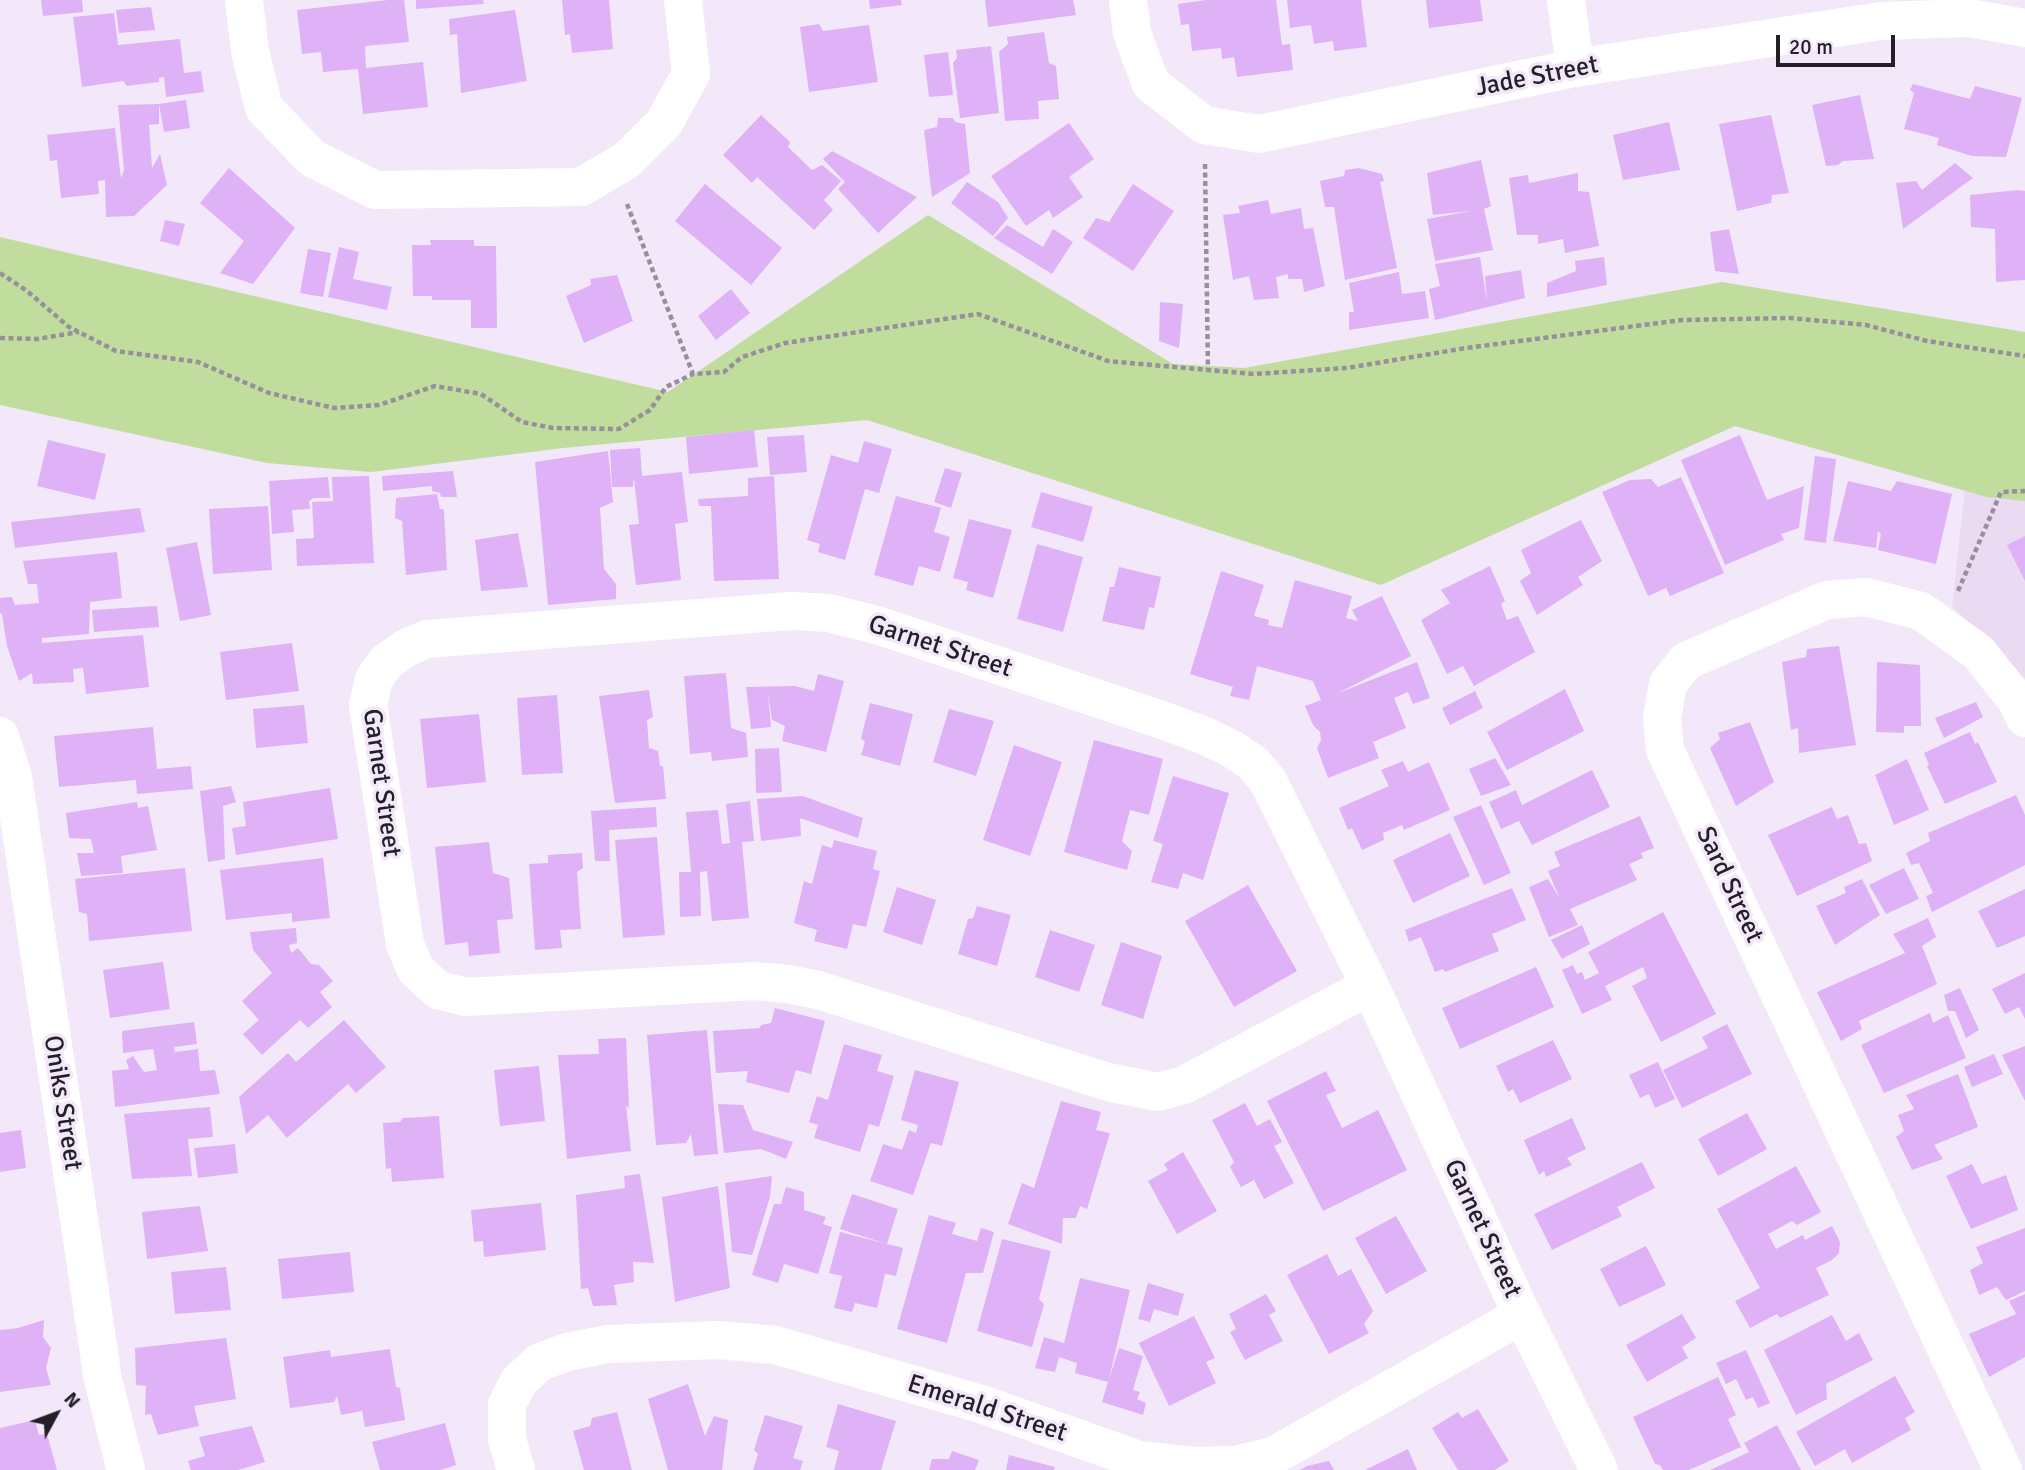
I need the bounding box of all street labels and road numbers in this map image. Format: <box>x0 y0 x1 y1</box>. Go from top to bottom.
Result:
street label: Jade Street <box>1473 50 1601 104</box>
street label: Garnet Street <box>864 609 1016 685</box>
street label: Garnet Street <box>355 707 407 859</box>
street label: Sard Street <box>1689 822 1769 948</box>
street label: Oniks Street <box>36 1033 88 1173</box>
street label: Garnet Street <box>1436 1155 1528 1303</box>
street label: Emerald Street <box>903 1369 1071 1449</box>

